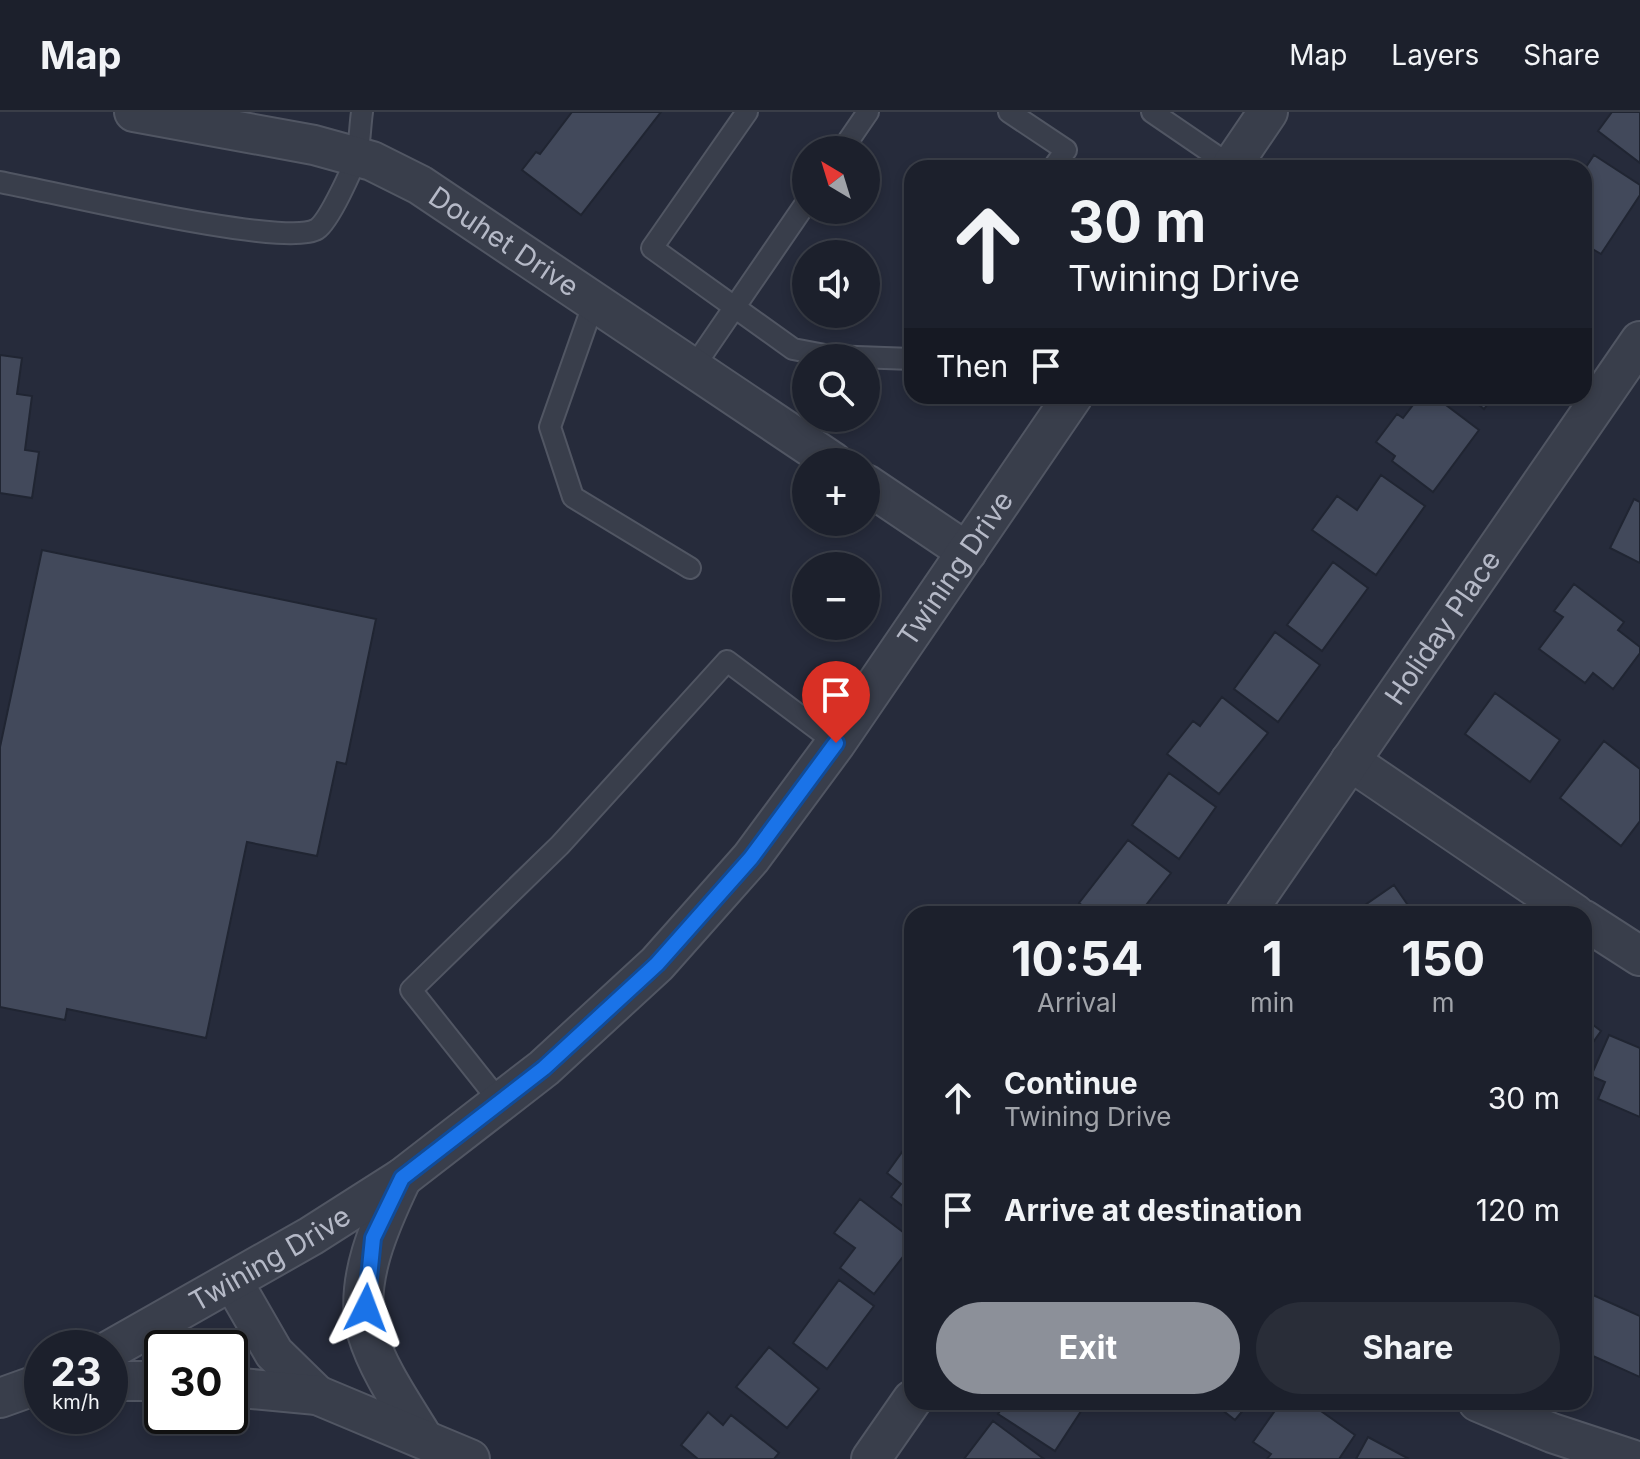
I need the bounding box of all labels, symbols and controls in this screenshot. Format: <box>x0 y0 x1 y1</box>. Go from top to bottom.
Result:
text: Map <box>40 32 121 78</box>
text: Map <box>1289 38 1347 72</box>
text: Layers <box>1391 38 1479 72</box>
text: Share <box>1523 38 1600 72</box>
north arrow <box>792 136 880 224</box>
map controls <box>792 136 880 640</box>
street label: Douhet Drive <box>423 179 585 304</box>
text: 30 m <box>1068 188 1206 256</box>
icon: ahead <box>936 192 1040 296</box>
button: sound <box>792 240 880 328</box>
text: Twining Drive <box>1068 256 1300 300</box>
button: search <box>792 344 880 432</box>
icon: arrive <box>1024 344 1068 388</box>
text: Then <box>936 348 1008 384</box>
button: + <box>792 448 880 536</box>
street label: Twining Drive <box>890 485 1020 653</box>
street label: Holiday Place <box>1377 544 1508 711</box>
button: − <box>792 552 880 640</box>
pin <box>802 661 870 743</box>
icon: arrive <box>814 673 858 717</box>
text: 10:54 <box>1011 929 1143 988</box>
text: 1 <box>1262 929 1283 988</box>
text: 150 <box>1401 929 1485 988</box>
text: Arrival <box>1037 987 1117 1018</box>
text: min <box>1250 987 1294 1018</box>
text: m <box>1432 987 1455 1018</box>
text: Continue <box>1004 1065 1138 1101</box>
icon: ahead <box>936 1076 980 1120</box>
text: 30 m <box>1488 1080 1560 1116</box>
text: Twining Drive <box>1004 1101 1172 1132</box>
icon: arrive <box>936 1188 980 1232</box>
text: Arrive at destination <box>1004 1192 1302 1228</box>
text: 120 m <box>1476 1192 1560 1228</box>
street label: Twining Drive <box>183 1198 357 1319</box>
position arrow <box>324 1266 408 1350</box>
button: Exit <box>936 1302 1240 1394</box>
button: Share <box>1256 1302 1560 1394</box>
speed limit sign: 30 <box>144 1330 248 1434</box>
text: 23 <box>50 1347 102 1396</box>
text: km/h <box>52 1390 100 1414</box>

